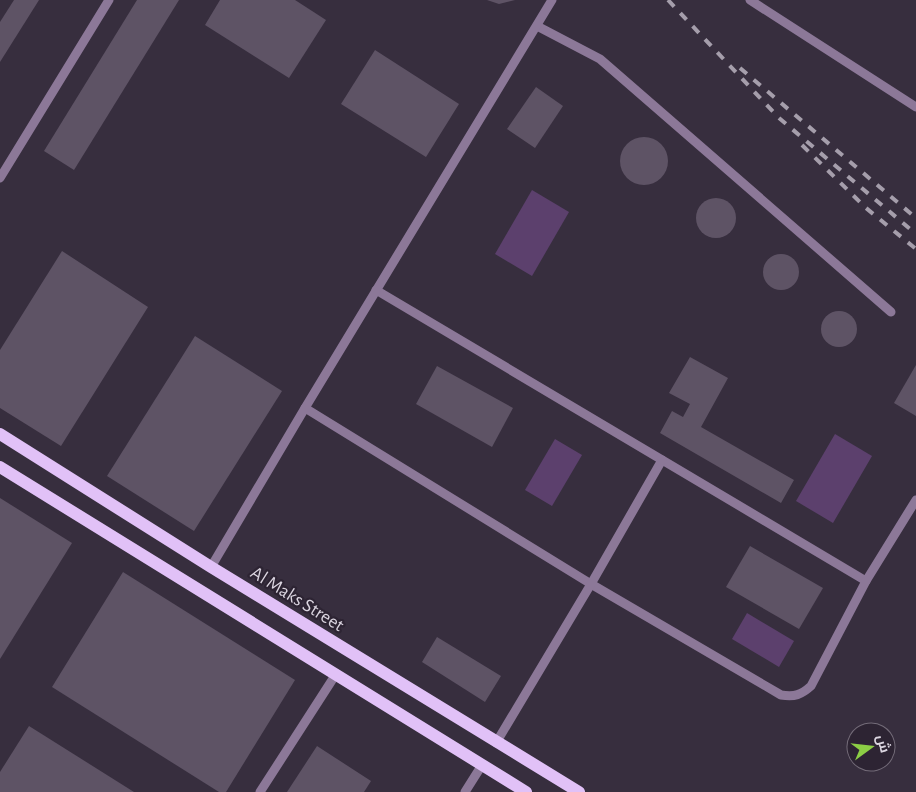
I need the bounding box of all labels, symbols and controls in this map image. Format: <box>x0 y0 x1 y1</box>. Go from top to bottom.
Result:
street label: Al Maks Street <box>247 563 347 635</box>
north arrow <box>846 722 896 772</box>
text: ش <box>873 733 894 755</box>

